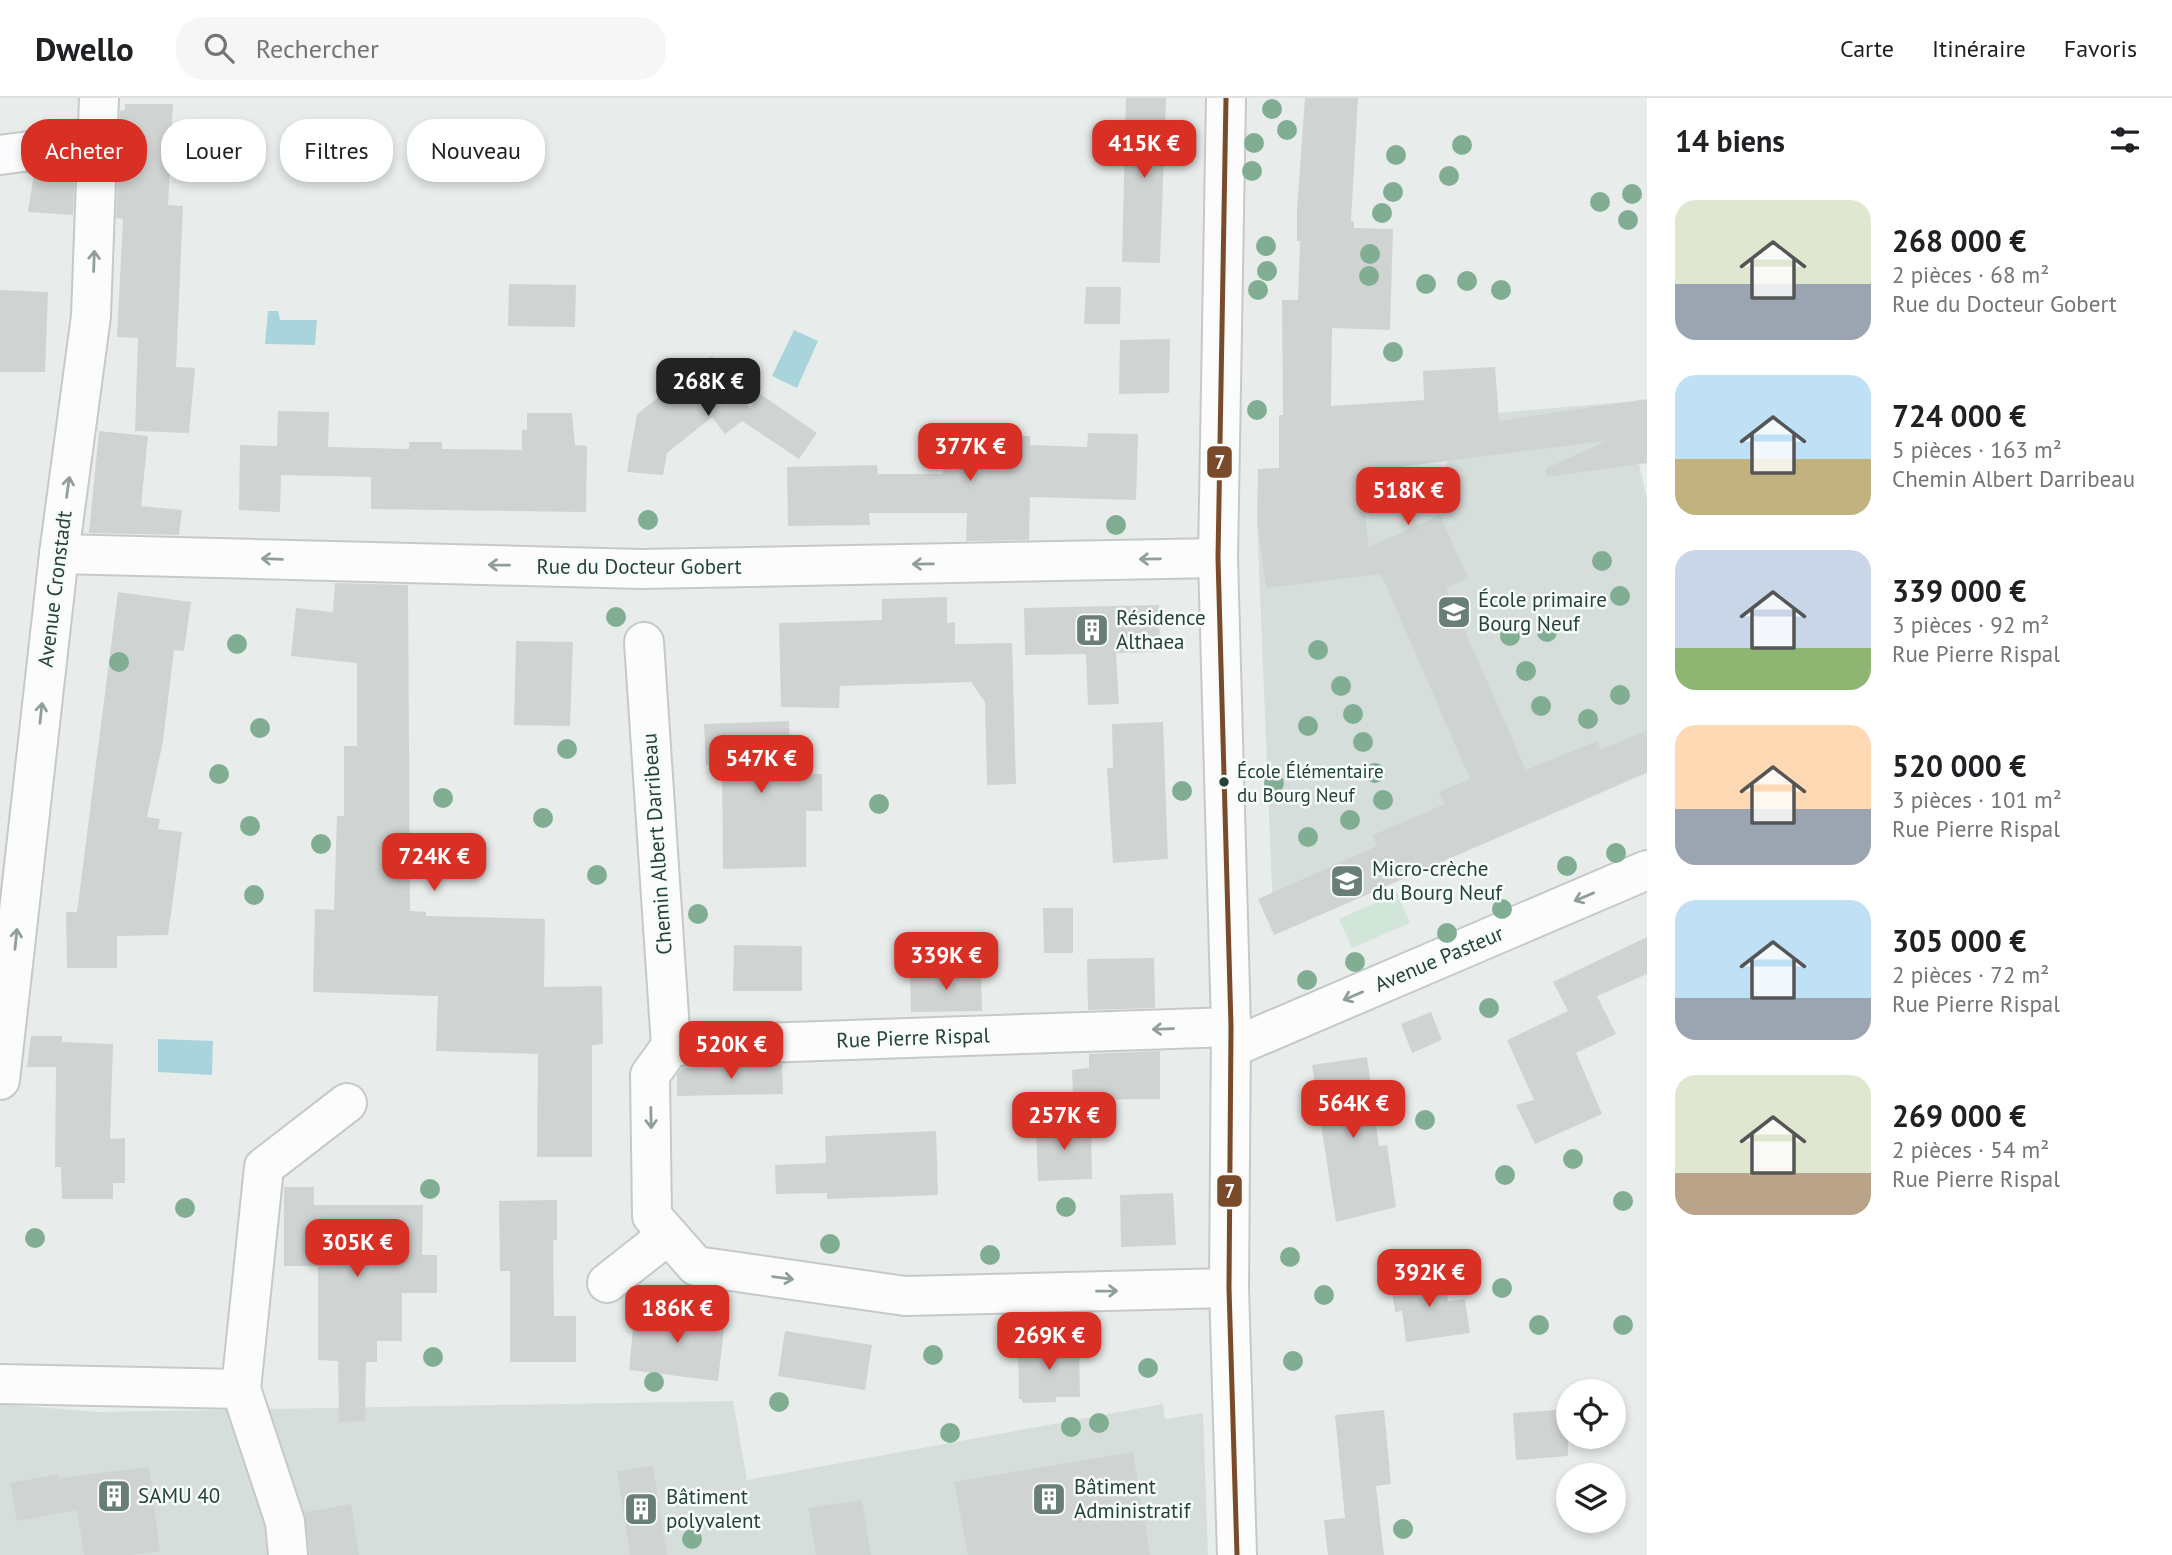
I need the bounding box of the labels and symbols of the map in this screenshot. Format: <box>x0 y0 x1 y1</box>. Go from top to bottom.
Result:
pin: 415K € <box>1087 120 1201 180</box>
one-way arrow <box>87 250 100 273</box>
pin: 268K € <box>651 358 765 418</box>
pin: 377K € <box>913 424 1027 483</box>
line badge: 7 <box>1206 445 1233 479</box>
text: 7 <box>1215 450 1225 474</box>
pin: 518K € <box>1351 468 1465 527</box>
one-way arrow <box>61 476 74 499</box>
street label: Avenue Cronstadt <box>32 509 78 669</box>
one-way arrow <box>1139 552 1162 566</box>
one-way arrow <box>261 553 284 566</box>
street label: Rue du Docteur Gobert <box>536 553 742 580</box>
one-way arrow <box>911 557 934 570</box>
one-way arrow <box>488 559 511 572</box>
place label: École primaire Bourg Neuf <box>1478 586 1607 637</box>
school or university icon: École primaire Bourg Neuf <box>1435 593 1473 631</box>
place label: Résidence Althaea <box>1116 604 1206 655</box>
building icon: Résidence Althaea <box>1073 611 1111 649</box>
one-way arrow <box>35 702 48 725</box>
street label: Chemin Albert Darribeau <box>635 732 678 956</box>
pin: 547K € <box>704 736 818 795</box>
place label: École Élémentaire du Bourg Neuf <box>1237 759 1384 807</box>
marker: École Élémentaire du Bourg Neuf <box>1217 775 1231 789</box>
pin: 724K € <box>377 834 491 893</box>
place label: Micro-crèche du Bourg Neuf <box>1372 855 1503 906</box>
school or university icon: Micro-crèche du Bourg Neuf <box>1328 862 1366 900</box>
one-way arrow <box>1574 891 1596 904</box>
street label: Avenue Pasteur <box>1370 919 1507 998</box>
one-way arrow <box>9 928 22 951</box>
pin: 339K € <box>889 932 1003 992</box>
one-way arrow <box>1342 990 1364 1003</box>
pin: 520K € <box>674 1021 788 1081</box>
street label: Rue Pierre Rispal <box>836 1021 990 1054</box>
one-way arrow <box>1151 1023 1174 1036</box>
pin: 564K € <box>1296 1080 1410 1140</box>
pin: 257K € <box>1007 1093 1121 1152</box>
one-way arrow <box>644 1106 658 1129</box>
line badge: 7 <box>1216 1174 1243 1208</box>
text: 7 <box>1225 1179 1235 1203</box>
pin: 305K € <box>300 1220 414 1279</box>
pin: 392K € <box>1372 1250 1486 1309</box>
one-way arrow <box>771 1272 794 1285</box>
one-way arrow <box>1095 1284 1118 1297</box>
pin: 186K € <box>620 1286 734 1345</box>
pin: 269K € <box>992 1312 1106 1372</box>
place label: Bâtiment Administratif <box>1074 1473 1192 1524</box>
building icon: SAMU 40 <box>95 1477 133 1515</box>
building icon: Bâtiment Administratif <box>1030 1480 1068 1518</box>
place label: SAMU 40 <box>138 1482 220 1509</box>
place label: Bâtiment polyvalent <box>666 1483 761 1534</box>
building icon: Bâtiment polyvalent <box>622 1490 660 1528</box>

